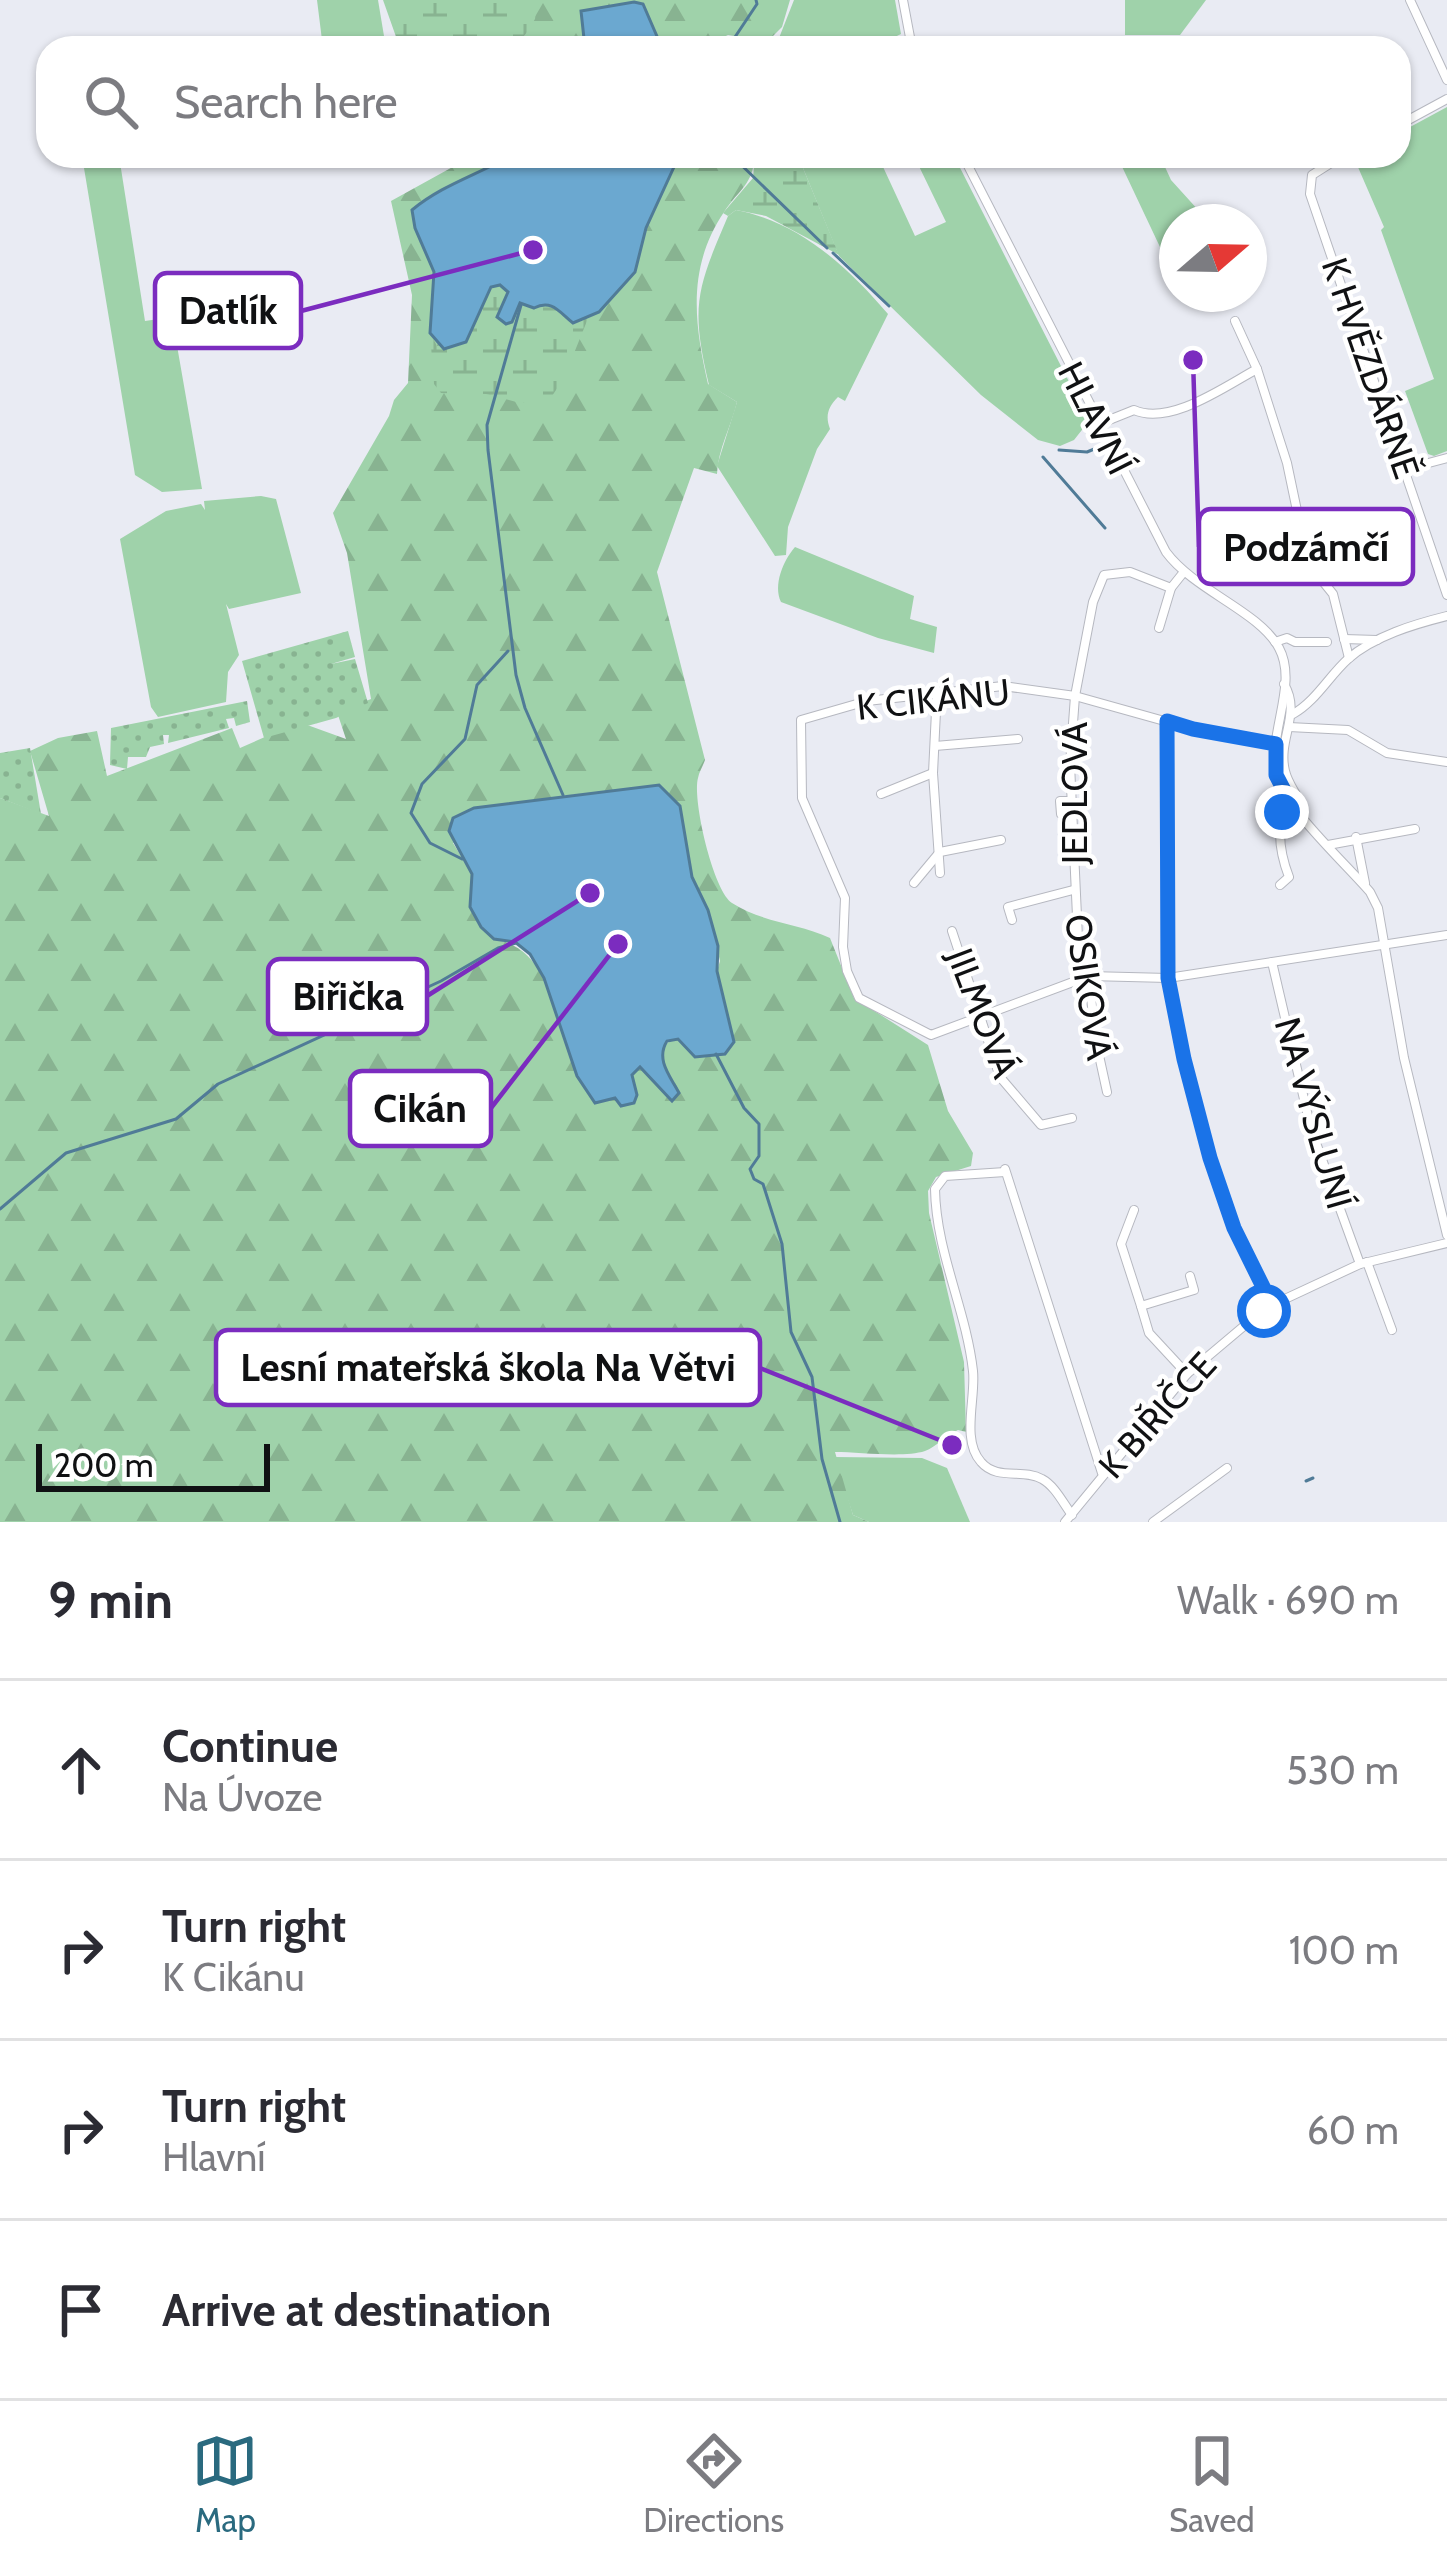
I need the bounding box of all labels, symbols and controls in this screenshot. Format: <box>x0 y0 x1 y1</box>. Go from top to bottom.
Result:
search box <box>36 36 1411 168</box>
icon: search <box>78 69 144 135</box>
text: Search here <box>174 75 398 129</box>
north arrow <box>1159 204 1267 312</box>
street label: K HVĚZDÁRNĚ <box>1313 252 1429 484</box>
callout: Datlík <box>155 273 301 348</box>
text: Datlík <box>179 286 277 334</box>
street label: HLAVNÍ <box>1049 354 1143 482</box>
callout: Podzámčí <box>1199 509 1413 584</box>
text: Podzámčí <box>1223 523 1389 571</box>
street label: K CIKÁNU <box>854 669 1012 729</box>
street label: JEDLOVÁ <box>1052 722 1096 865</box>
route end <box>1255 785 1309 839</box>
street label: OSIKOVÁ <box>1056 911 1122 1063</box>
street label: JILMOVÁ <box>938 941 1028 1084</box>
callout: Biřička <box>268 959 427 1034</box>
text: Biřička <box>292 972 404 1020</box>
street label: NA VÝSLUNÍ <box>1266 1012 1362 1214</box>
callout: Cikán <box>350 1071 491 1146</box>
text: Cikán <box>373 1084 467 1132</box>
route start <box>1237 1284 1291 1338</box>
callout: Lesní mateřská škola Na Větvi <box>216 1330 760 1405</box>
text: Lesní mateřská škola Na Větvi <box>240 1343 736 1391</box>
street label: K BIŘIČCE <box>1089 1343 1225 1487</box>
scale bar <box>36 1438 270 1491</box>
text: 200 m <box>54 1445 154 1485</box>
text: 9 min <box>48 1569 173 1631</box>
text: Walk · 690 m <box>1177 1576 1399 1624</box>
text: Continue <box>162 1719 338 1773</box>
icon: ahead <box>48 1737 114 1803</box>
text: 530 m <box>1287 1746 1399 1794</box>
text: Na Úvoze <box>162 1773 322 1821</box>
text: Turn right <box>162 1899 346 1953</box>
icon: right <box>48 1917 114 1983</box>
text: 100 m <box>1289 1926 1399 1974</box>
text: K Cikánu <box>162 1953 305 2001</box>
text: Turn right <box>162 2079 346 2133</box>
icon: right <box>48 2097 114 2163</box>
text: 60 m <box>1307 2106 1399 2154</box>
text: Hlavní <box>162 2133 266 2181</box>
icon: arrive <box>48 2277 114 2343</box>
text: Arrive at destination <box>162 2283 551 2337</box>
tab: Map <box>192 2428 258 2540</box>
tab: Directions <box>643 2428 784 2540</box>
tab: Saved <box>1169 2428 1255 2540</box>

